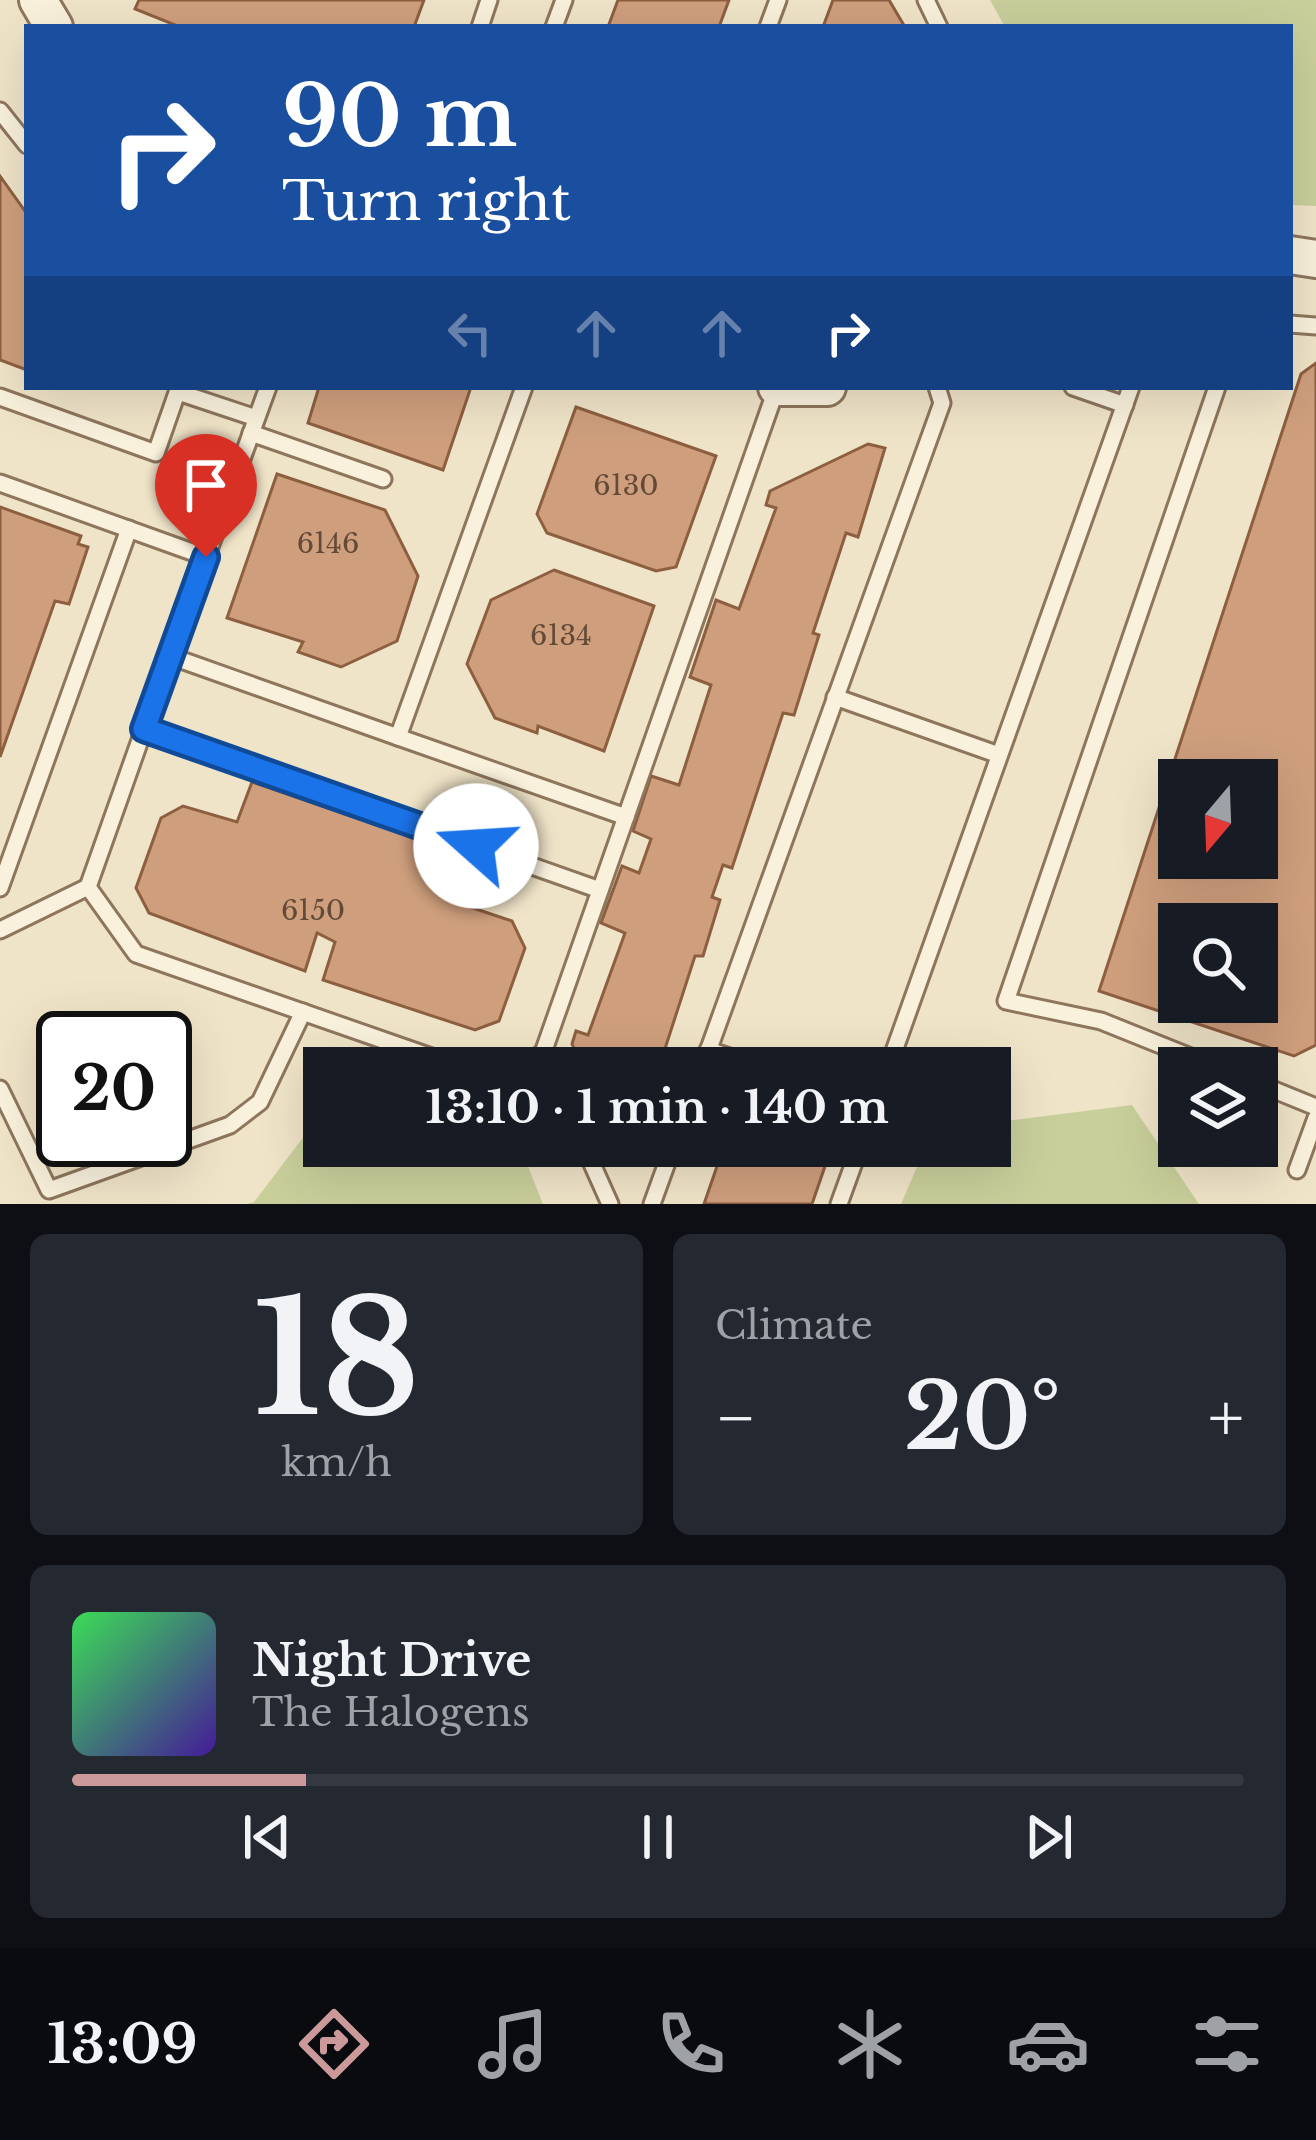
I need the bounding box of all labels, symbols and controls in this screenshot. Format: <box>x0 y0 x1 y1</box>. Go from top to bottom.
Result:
text: 90 m <box>282 65 517 169</box>
icon: right <box>84 72 240 228</box>
text: Turn right <box>282 168 571 235</box>
icon: left <box>437 300 503 366</box>
icon: ahead <box>563 300 629 366</box>
icon: ahead <box>689 300 755 366</box>
icon: right <box>815 300 881 366</box>
pin <box>155 434 257 557</box>
icon: arrive <box>173 452 239 518</box>
house number: 6130 <box>593 469 659 502</box>
house number: 6146 <box>297 527 359 560</box>
house number: 6134 <box>530 619 592 652</box>
north arrow <box>1158 759 1278 879</box>
map controls <box>1158 759 1278 1167</box>
position arrow <box>413 783 539 909</box>
house number: 6150 <box>281 894 345 927</box>
button: search <box>1158 903 1278 1023</box>
speed limit sign: 20 <box>36 1011 192 1167</box>
button: layers <box>1158 1047 1278 1167</box>
text: 13:10 · 1 min · 140 m <box>425 1079 889 1135</box>
text: 18 <box>253 1263 420 1456</box>
text: Climate <box>715 1301 873 1350</box>
text: 20° <box>904 1362 1061 1473</box>
text: − <box>715 1377 757 1459</box>
text: + <box>1208 1377 1244 1459</box>
text: km/h <box>281 1438 392 1487</box>
text: Night Drive <box>252 1632 532 1688</box>
text: The Halogens <box>252 1688 530 1737</box>
icon: previous <box>234 1804 300 1870</box>
icon: pause <box>625 1804 691 1870</box>
icon: next <box>1016 1804 1082 1870</box>
icon: directions <box>292 2002 376 2086</box>
icon: music <box>471 2002 555 2086</box>
icon: phone <box>649 2002 733 2086</box>
icon: climate <box>828 2002 912 2086</box>
icon: car <box>1006 2002 1090 2086</box>
icon: filters <box>1185 2002 1269 2086</box>
text: 13:09 <box>47 2011 198 2078</box>

